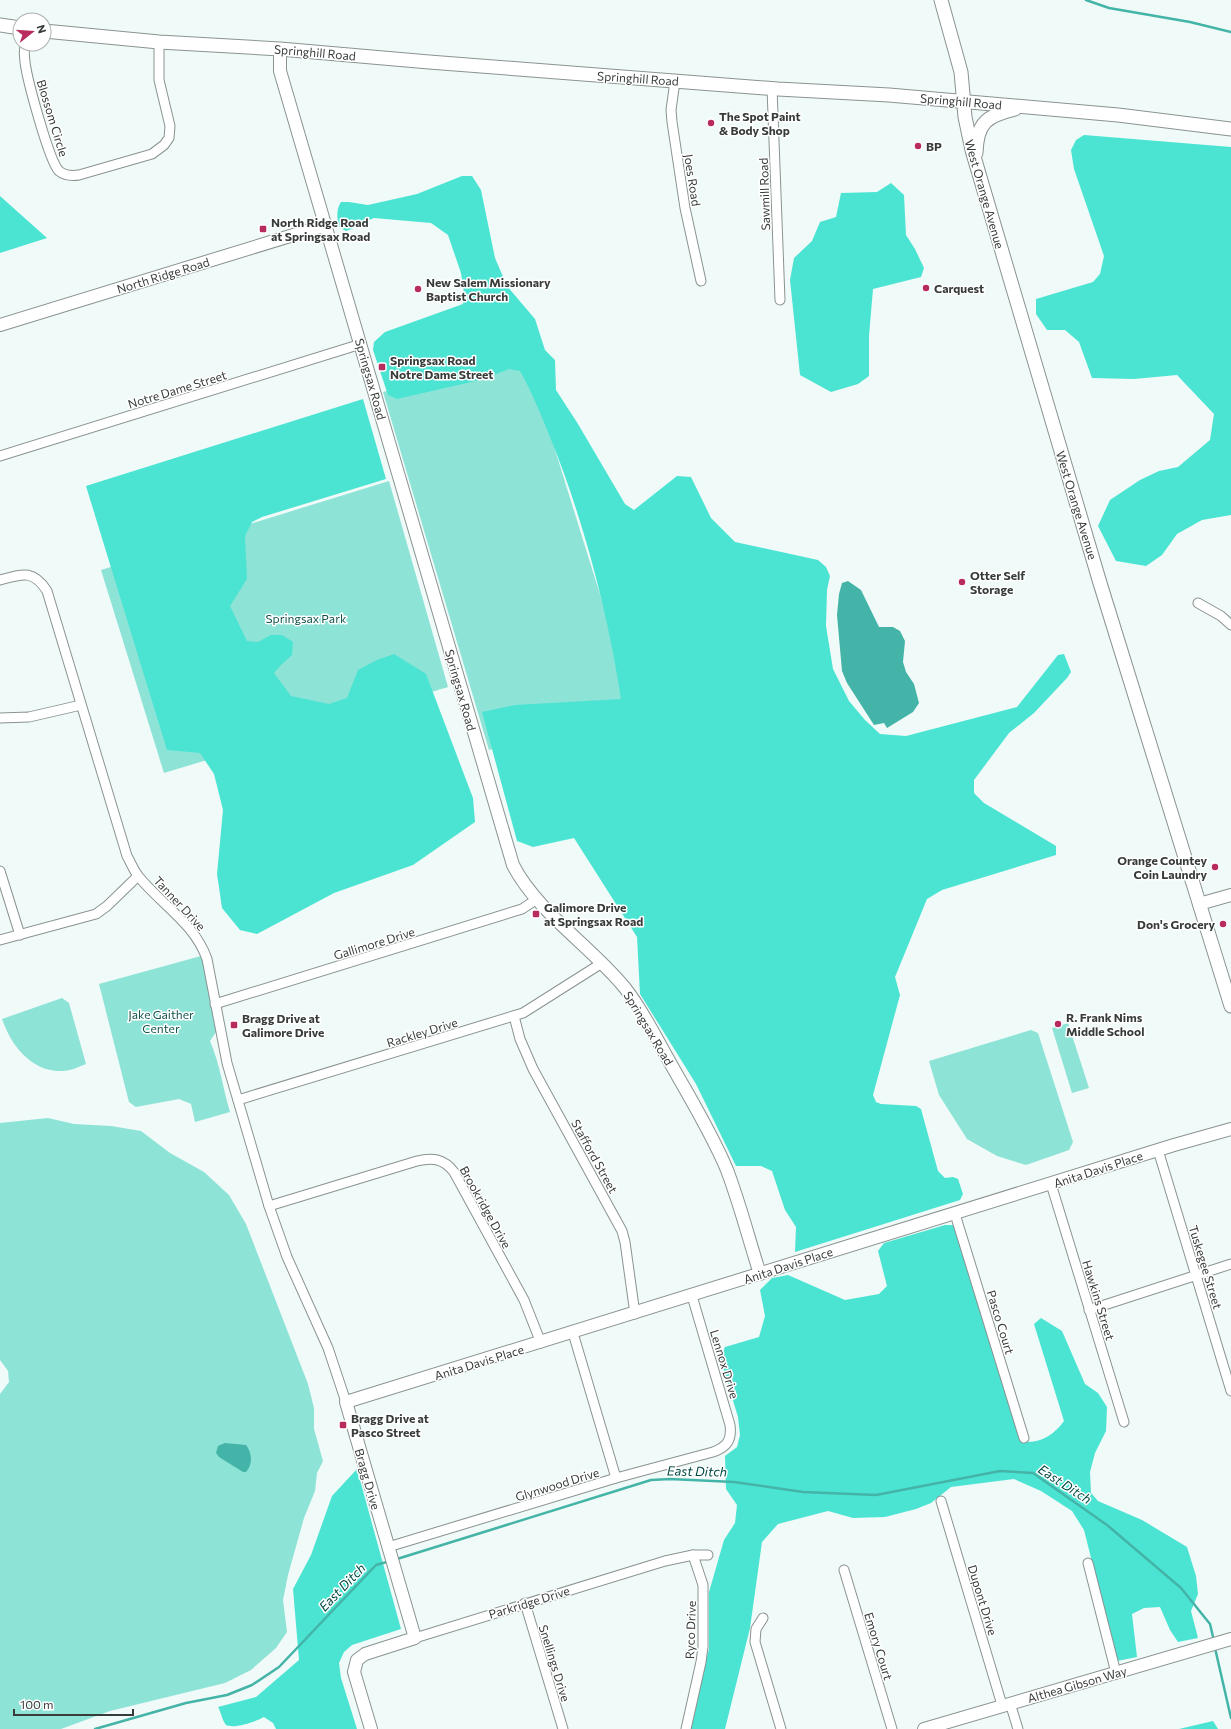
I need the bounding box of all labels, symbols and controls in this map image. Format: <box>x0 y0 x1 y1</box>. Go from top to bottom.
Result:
north arrow <box>12 12 52 52</box>
text: N <box>35 23 49 35</box>
street label: Springhill Road <box>274 41 356 63</box>
street label: Springhill Road <box>597 68 679 88</box>
street label: Blossom Circle <box>35 78 71 158</box>
street label: Springhill Road <box>920 90 1002 112</box>
place label: The Spot Paint & Body Shop <box>719 109 801 137</box>
marker: The Spot Paint & Body Shop <box>706 118 716 128</box>
street label: West Orange Avenue <box>963 138 1007 250</box>
place label: BP <box>926 139 942 153</box>
marker: BP <box>913 141 923 151</box>
street label: Joes Road <box>681 153 704 207</box>
street label: Sawmill Road <box>756 157 772 231</box>
place label: North Ridge Road at Springsax Road <box>271 215 370 243</box>
marker: North Ridge Road at Springsax Road <box>258 224 268 234</box>
street label: North Ridge Road <box>115 254 211 296</box>
place label: New Salem Missionary Baptist Church <box>426 275 551 303</box>
place label: Carquest <box>934 281 984 295</box>
marker: Carquest <box>921 283 931 293</box>
marker: New Salem Missionary Baptist Church <box>413 284 423 294</box>
street label: Springsax Road <box>353 337 389 421</box>
place label: Springsax Road Notre Dame Street <box>390 353 493 381</box>
marker: Springsax Road Notre Dame Street <box>377 362 387 372</box>
street label: Notre Dame Street <box>126 367 228 411</box>
street label: West Orange Avenue <box>1054 449 1100 561</box>
place label: Otter Self Storage <box>970 568 1025 596</box>
marker: Otter Self Storage <box>957 577 967 587</box>
park label: Springsax Park <box>266 611 347 625</box>
street label: Springsax Road <box>443 648 479 732</box>
place label: Orange Countey Coin Laundry <box>1117 853 1207 881</box>
marker: Orange Countey Coin Laundry <box>1210 862 1220 872</box>
street label: Tanner Drive <box>151 873 209 933</box>
place label: Galimore Drive at Springsax Road <box>544 900 643 928</box>
marker: Galimore Drive at Springsax Road <box>531 909 541 919</box>
place label: Don's Grocery <box>1137 917 1215 931</box>
marker: Don's Grocery <box>1218 919 1228 929</box>
street label: Gallimore Drive <box>332 924 416 962</box>
street label: Springsax Road <box>621 988 677 1068</box>
park label: Jake Gaither Center <box>128 1007 194 1035</box>
place label: R. Frank Nims Middle School <box>1066 1010 1144 1038</box>
place label: Bragg Drive at Galimore Drive <box>242 1011 324 1039</box>
street label: Rackley Drive <box>385 1015 459 1049</box>
marker: R. Frank Nims Middle School <box>1053 1019 1063 1029</box>
marker: Bragg Drive at Galimore Drive <box>229 1020 239 1030</box>
street label: Stafford Street <box>569 1117 621 1195</box>
street label: Anita Davis Place <box>1052 1148 1144 1190</box>
street label: Brookridge Drive <box>458 1163 514 1251</box>
street label: Tuskegee Street <box>1187 1224 1225 1311</box>
street label: Anita Davis Place <box>742 1244 834 1286</box>
street label: Hawkins Street <box>1080 1258 1118 1342</box>
street label: Pasco Court <box>985 1288 1017 1356</box>
street label: Lennox Drive <box>708 1328 742 1400</box>
street label: Anita Davis Place <box>433 1342 525 1382</box>
place label: Bragg Drive at Pasco Street <box>351 1411 429 1439</box>
marker: Bragg Drive at Pasco Street <box>338 1420 348 1430</box>
street label: Bragg Drive <box>353 1447 383 1511</box>
water label: East Ditch <box>1035 1461 1095 1507</box>
water label: East Ditch <box>667 1462 727 1480</box>
street label: Glynwood Drive <box>513 1465 601 1503</box>
water label: East Ditch <box>315 1560 369 1614</box>
street label: Dupont Drive <box>966 1563 1000 1637</box>
street label: Parkridge Drive <box>487 1583 571 1621</box>
street label: Ryco Drive <box>682 1601 698 1659</box>
street label: Emory Court <box>862 1611 896 1682</box>
street label: Snellings Drive <box>537 1623 573 1703</box>
street label: Althea Gibson Way <box>1026 1663 1128 1705</box>
scale bar <box>14 1691 133 1717</box>
text: 100 m <box>20 1697 54 1711</box>

